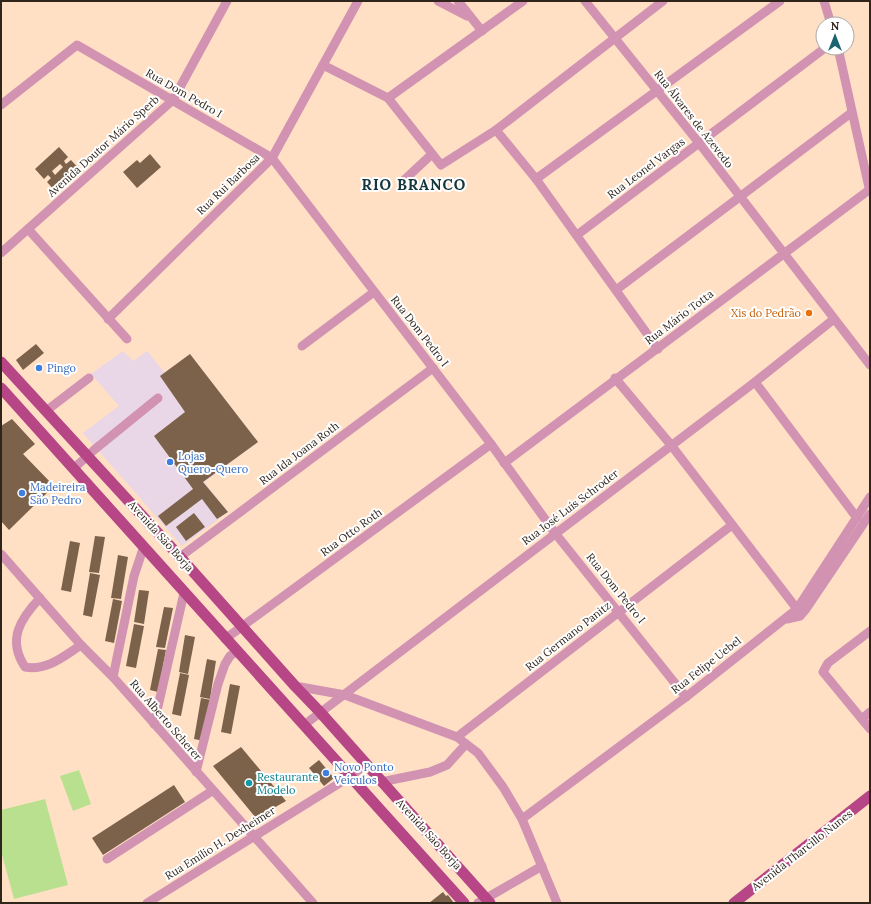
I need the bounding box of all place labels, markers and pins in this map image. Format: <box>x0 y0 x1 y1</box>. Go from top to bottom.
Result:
place label: Xis do Pedrão <box>731 306 801 320</box>
marker: Xis do Pedrão <box>804 308 814 318</box>
place label: Pingo <box>47 361 76 375</box>
marker: Pingo <box>34 363 44 373</box>
place label: Lojas Quero-Quero <box>178 449 248 476</box>
marker: Lojas Quero-Quero <box>165 457 175 467</box>
place label: Madeireira São Pedro <box>30 480 86 507</box>
marker: Madeireira São Pedro <box>17 488 27 498</box>
place label: Novo Ponto Veículos <box>333 760 394 787</box>
marker: Novo Ponto Veículos <box>321 768 331 778</box>
place label: Restaurante Modelo <box>257 770 319 797</box>
marker: Restaurante Modelo <box>244 778 254 788</box>

